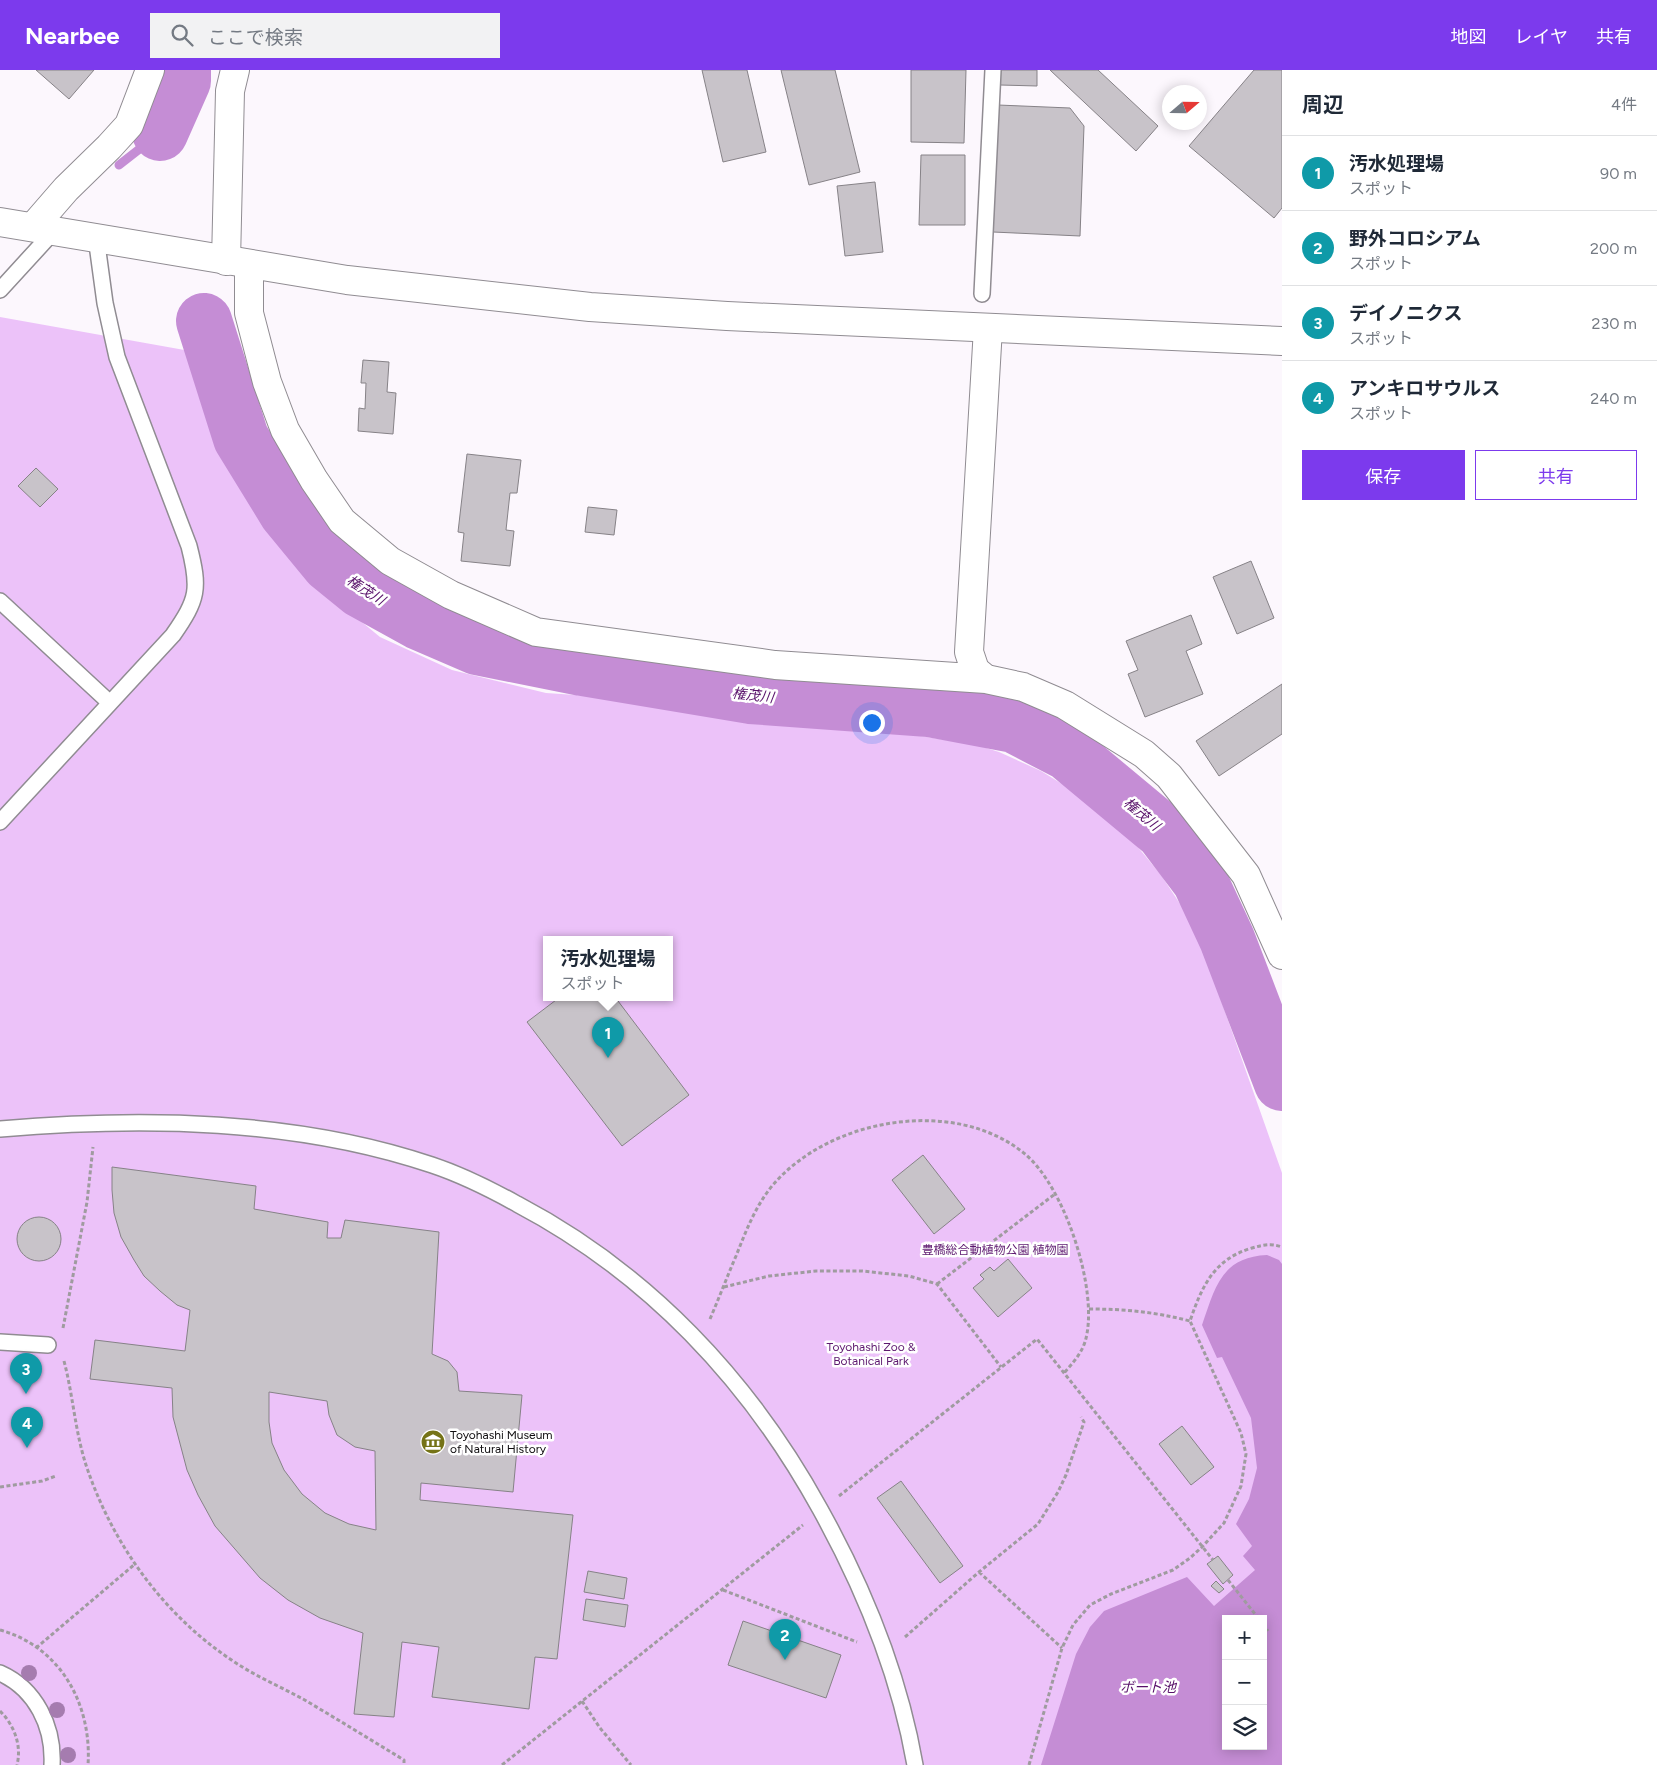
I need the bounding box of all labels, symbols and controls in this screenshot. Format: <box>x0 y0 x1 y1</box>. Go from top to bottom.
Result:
search box <box>150 13 500 58</box>
text: Nearbee <box>25 21 120 50</box>
icon: search <box>168 21 196 49</box>
text: ここで検索 <box>208 26 303 49</box>
text: 地図 <box>1451 26 1487 48</box>
text: レイヤ <box>1515 26 1568 48</box>
text: 共有 <box>1596 26 1632 48</box>
north arrow <box>1162 85 1207 130</box>
text: 周辺 <box>1302 92 1344 117</box>
text: 4件 <box>1611 95 1637 114</box>
text: 汚水処理場 <box>1349 152 1444 175</box>
text: 1 <box>1315 164 1321 183</box>
text: 90 m <box>1600 164 1637 183</box>
text: スポット <box>1349 179 1413 198</box>
text: 野外コロシアム <box>1349 227 1481 250</box>
text: 2 <box>1313 239 1323 258</box>
text: 200 m <box>1590 239 1637 258</box>
text: スポット <box>1349 254 1413 273</box>
text: デイノニクス <box>1349 302 1462 325</box>
text: 3 <box>1314 314 1322 333</box>
text: 230 m <box>1592 314 1637 333</box>
text: スポット <box>1349 329 1413 348</box>
text: アンキロサウルス <box>1349 377 1500 400</box>
text: 4 <box>1313 389 1323 408</box>
text: 240 m <box>1590 389 1637 408</box>
text: スポット <box>1349 404 1413 423</box>
button: 保存 <box>1302 450 1465 500</box>
button: 共有 <box>1475 450 1637 500</box>
water label: 権茂川 <box>343 572 390 610</box>
water label: 権茂川 <box>731 685 777 707</box>
your location <box>859 710 885 736</box>
water label: 権茂川 <box>1120 794 1165 836</box>
popup <box>543 936 673 1001</box>
text: 汚水処理場 <box>560 947 656 970</box>
text: スポット <box>560 974 625 993</box>
pin: 1 <box>592 1017 624 1058</box>
park label: 豊橋総合動植物公園 植物園 <box>922 1243 1068 1257</box>
park label: Toyohashi Zoo & Botanical Park <box>827 1340 916 1368</box>
pin: 3 <box>10 1353 42 1394</box>
pin: 4 <box>11 1407 43 1448</box>
place label: Toyohashi Museum of Natural History <box>450 1428 553 1456</box>
museum icon: Toyohashi Museum of Natural History <box>420 1429 446 1455</box>
map controls <box>1222 1615 1267 1750</box>
button: + <box>1222 1615 1267 1660</box>
pin: 2 <box>769 1619 801 1660</box>
button: − <box>1222 1660 1267 1705</box>
water label: ボート池 <box>1120 1679 1178 1696</box>
button: layers <box>1222 1705 1267 1750</box>

